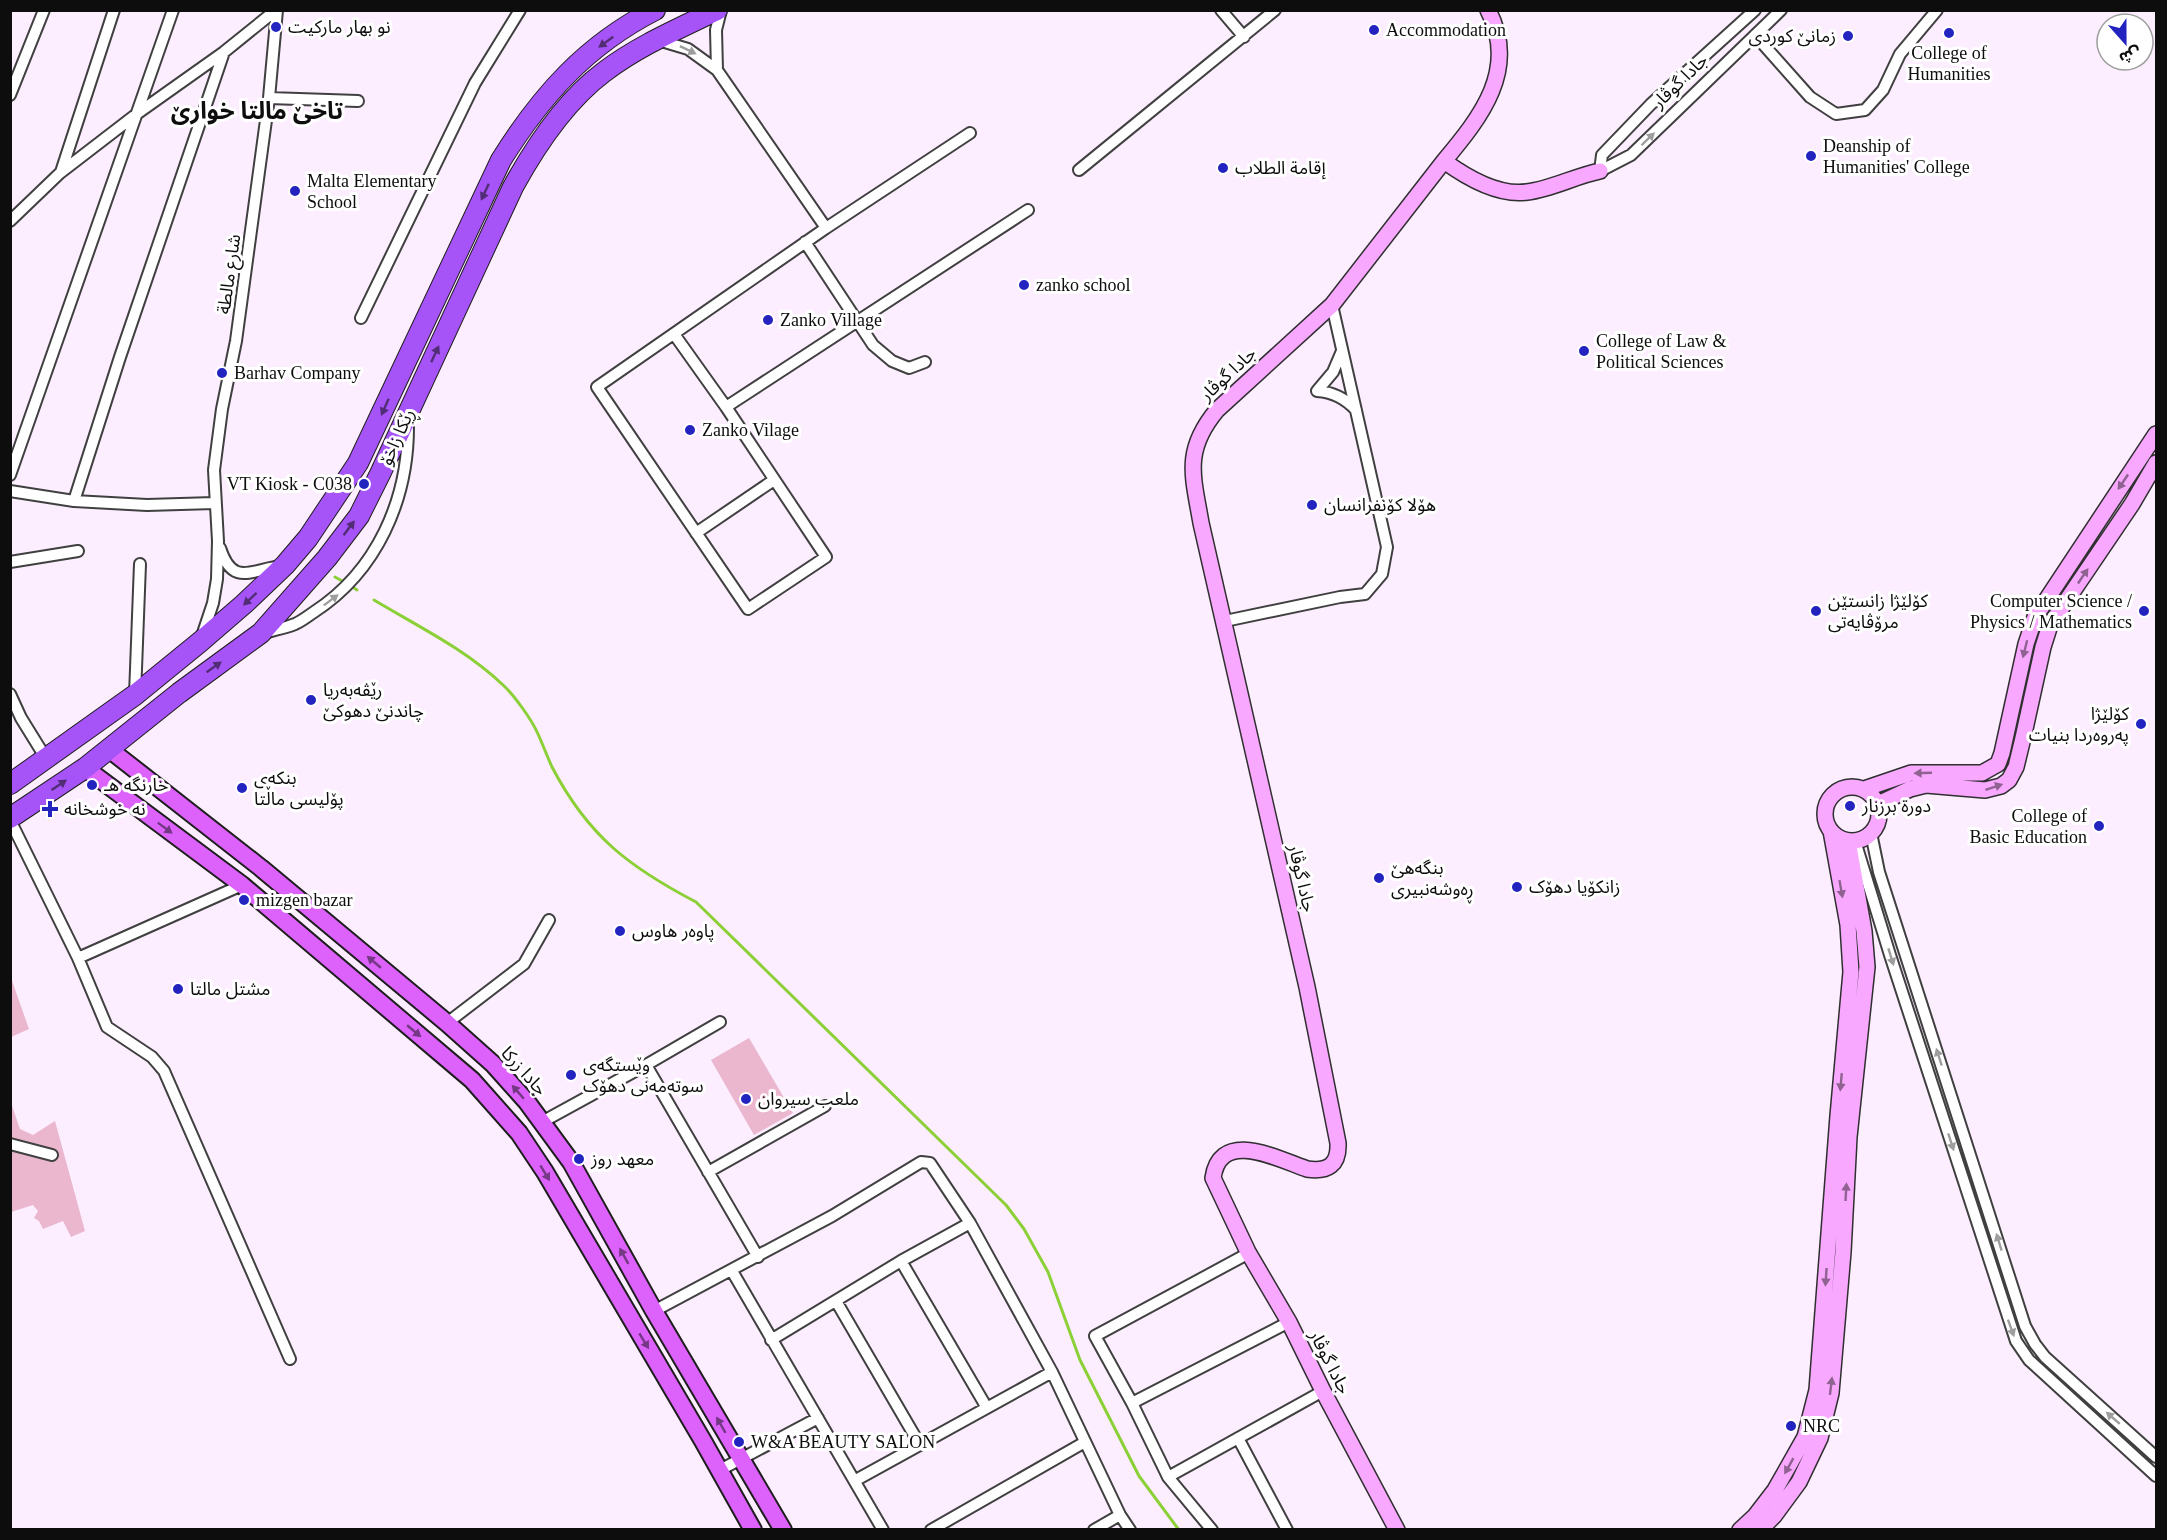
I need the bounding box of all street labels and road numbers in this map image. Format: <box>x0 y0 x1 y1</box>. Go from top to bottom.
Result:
street label: جادا گوڤار <box>1648 50 1712 114</box>
street label: شارع مالطة <box>213 233 248 316</box>
street label: جادا گوڤار <box>1195 343 1261 406</box>
street label: ڕێکا زاخۆ <box>376 406 423 470</box>
street label: جادا گوڤار <box>1283 841 1320 914</box>
street label: جادا زرکا <box>496 1043 551 1100</box>
street label: جادا گوڤار <box>1304 1326 1355 1398</box>

